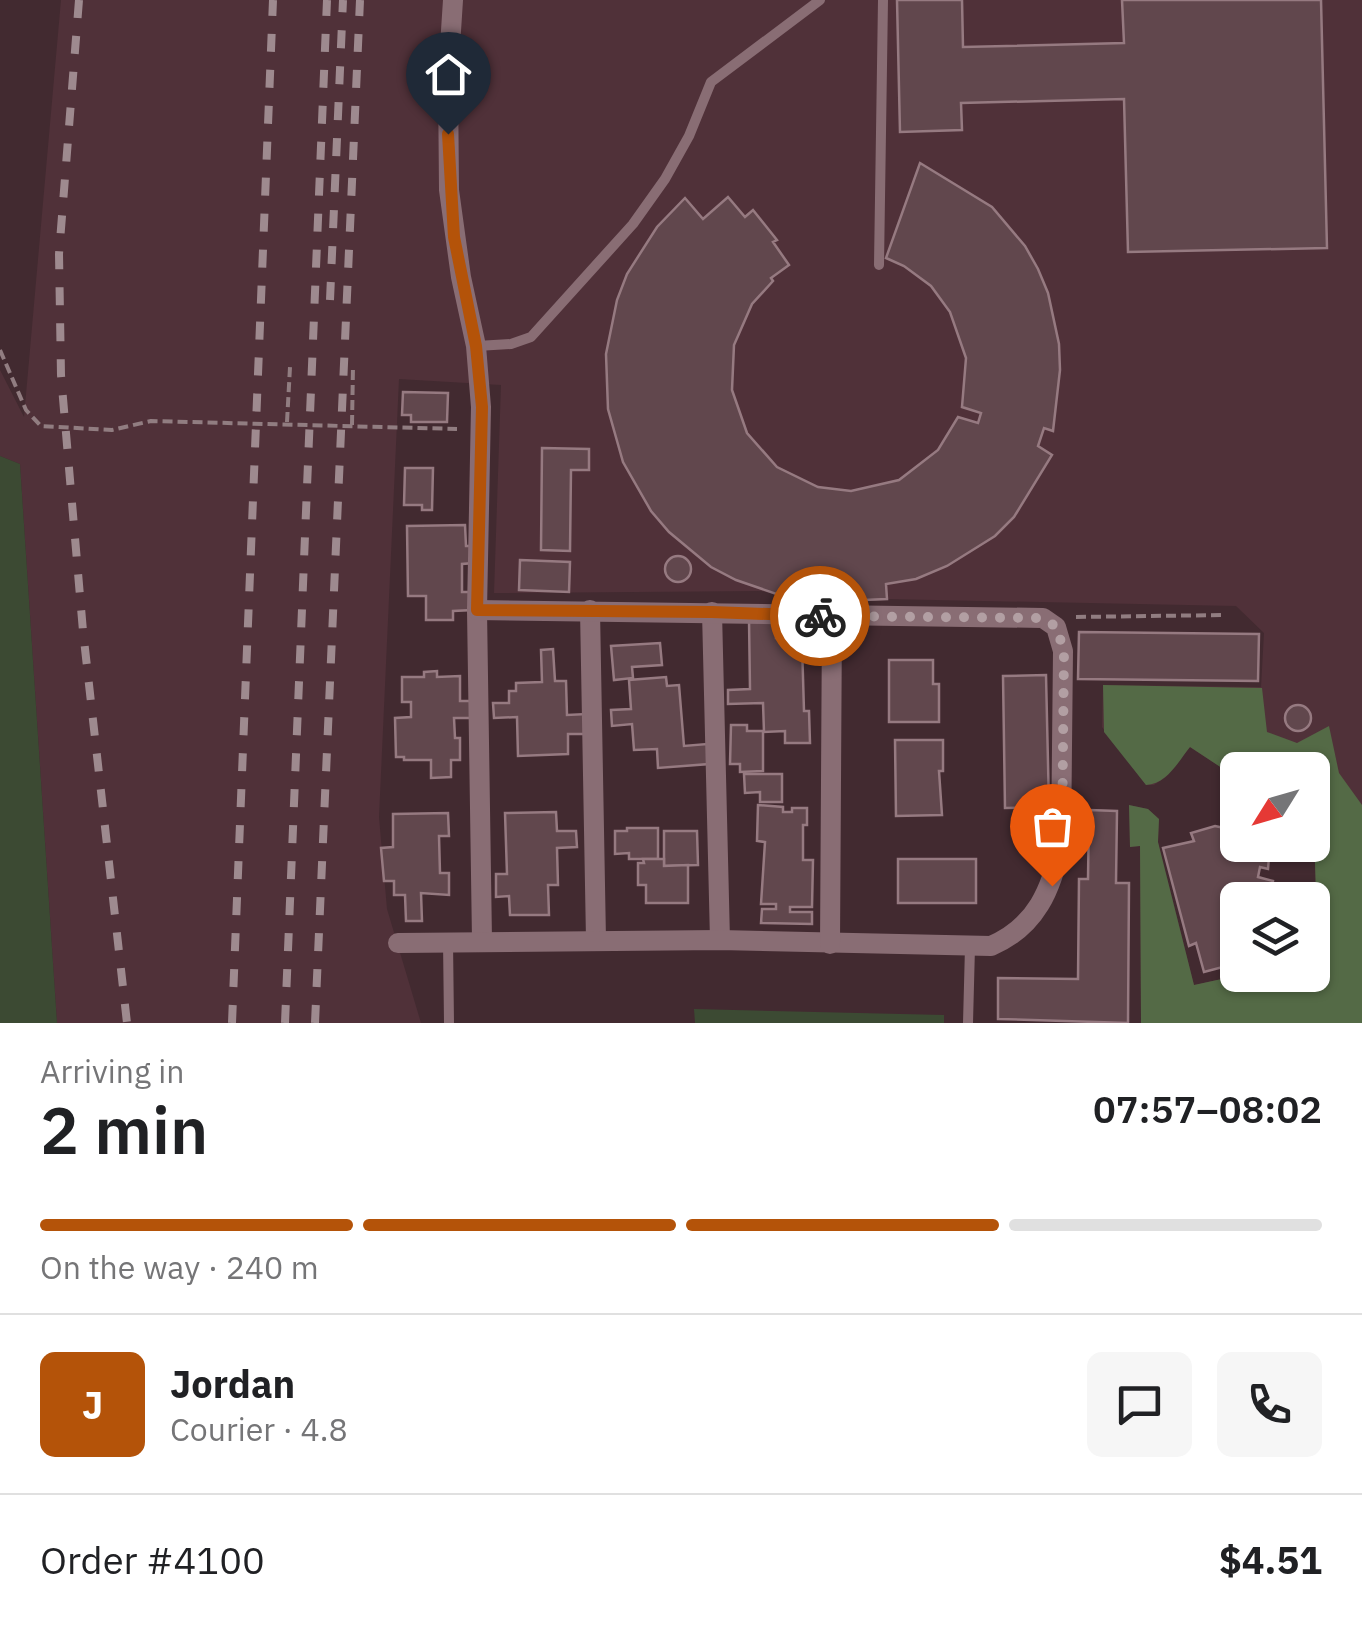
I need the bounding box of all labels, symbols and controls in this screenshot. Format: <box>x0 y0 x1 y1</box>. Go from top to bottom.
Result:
pin <box>406 32 491 135</box>
icon: home <box>421 47 476 102</box>
courier <box>770 566 870 666</box>
icon: bike <box>793 589 848 644</box>
north arrow <box>1220 752 1330 862</box>
map controls <box>1220 752 1330 992</box>
pin <box>1010 784 1095 887</box>
icon: bag <box>1025 799 1080 854</box>
button: layers <box>1220 882 1330 992</box>
text: Arriving in <box>40 1050 185 1092</box>
text: 07:57–08:02 <box>1093 1084 1322 1133</box>
text: 2 min <box>40 1087 208 1172</box>
text: On the way · 240 m <box>40 1246 319 1288</box>
button: chat <box>1087 1352 1192 1457</box>
button: phone <box>1217 1352 1322 1457</box>
text: Jordan <box>170 1359 295 1408</box>
text: J <box>82 1380 103 1429</box>
text: Courier · 4.8 <box>170 1408 348 1450</box>
text: Order #4100 <box>40 1535 265 1584</box>
text: $4.51 <box>1219 1535 1322 1584</box>

